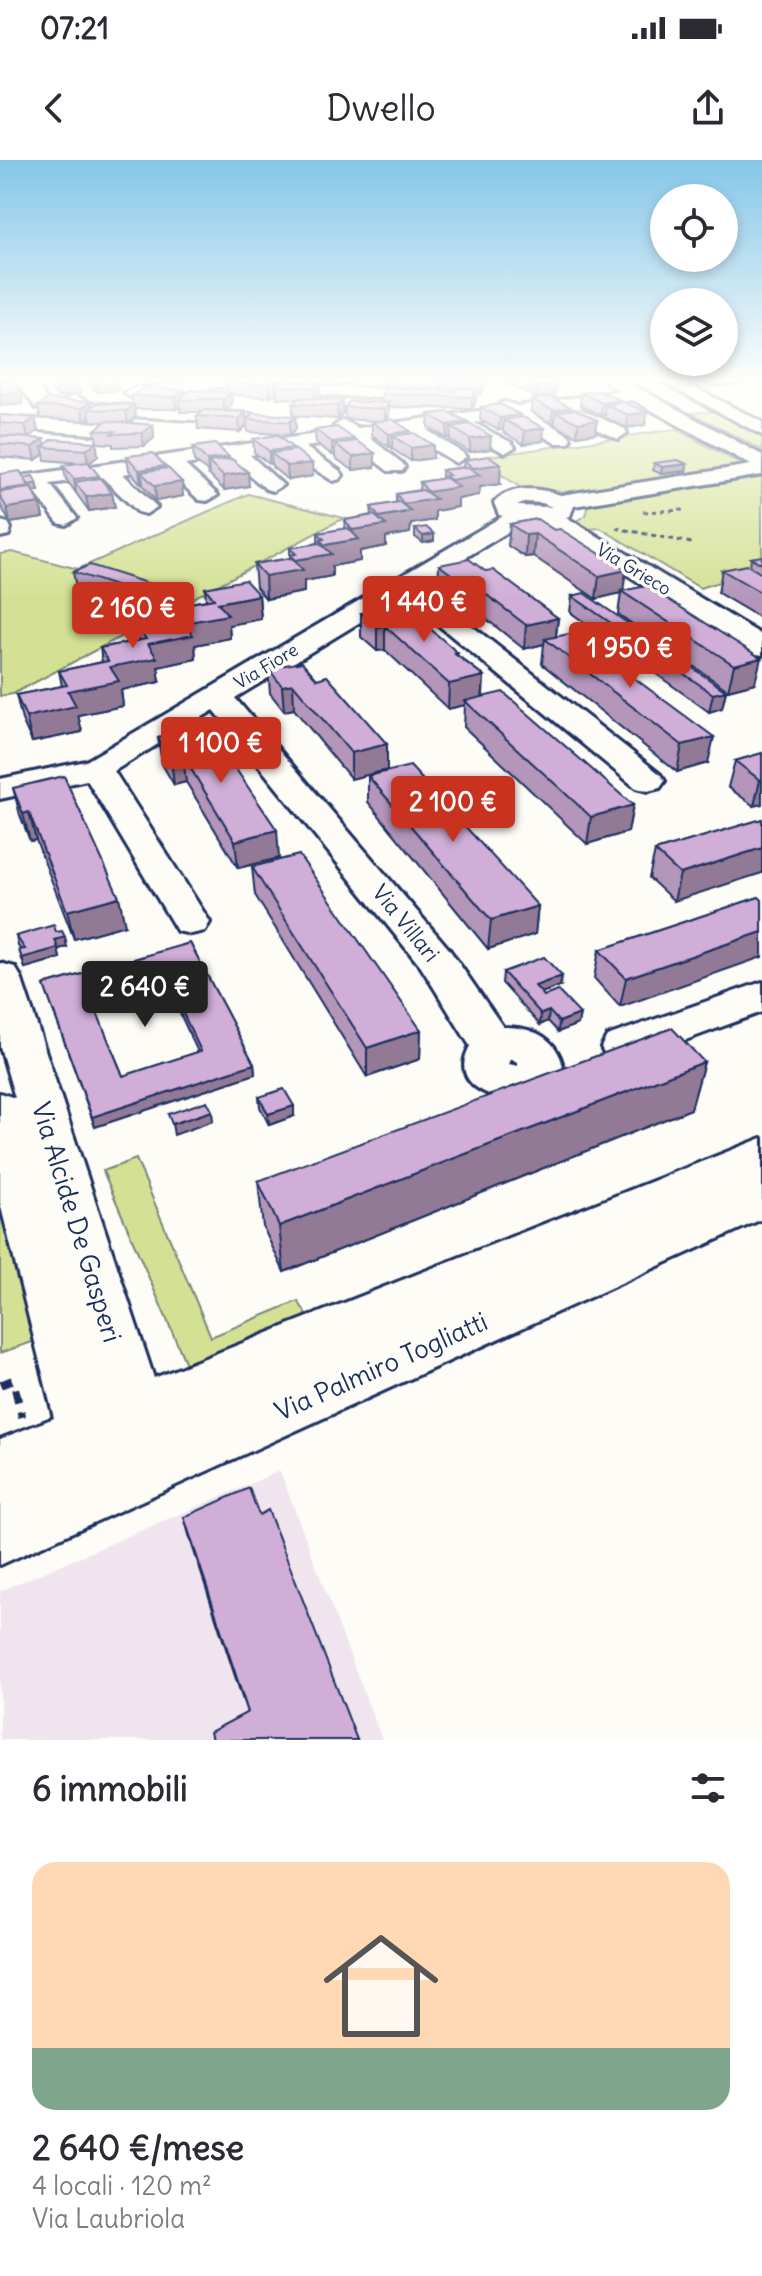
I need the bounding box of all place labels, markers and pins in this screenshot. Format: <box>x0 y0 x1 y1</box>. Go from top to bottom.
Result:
pin: 1 440 € <box>350 576 498 644</box>
pin: 2 160 € <box>59 582 207 650</box>
pin: 1 950 € <box>556 622 704 690</box>
pin: 1 100 € <box>147 717 295 785</box>
pin: 2 100 € <box>379 776 527 844</box>
pin: 2 640 € <box>71 961 219 1029</box>

